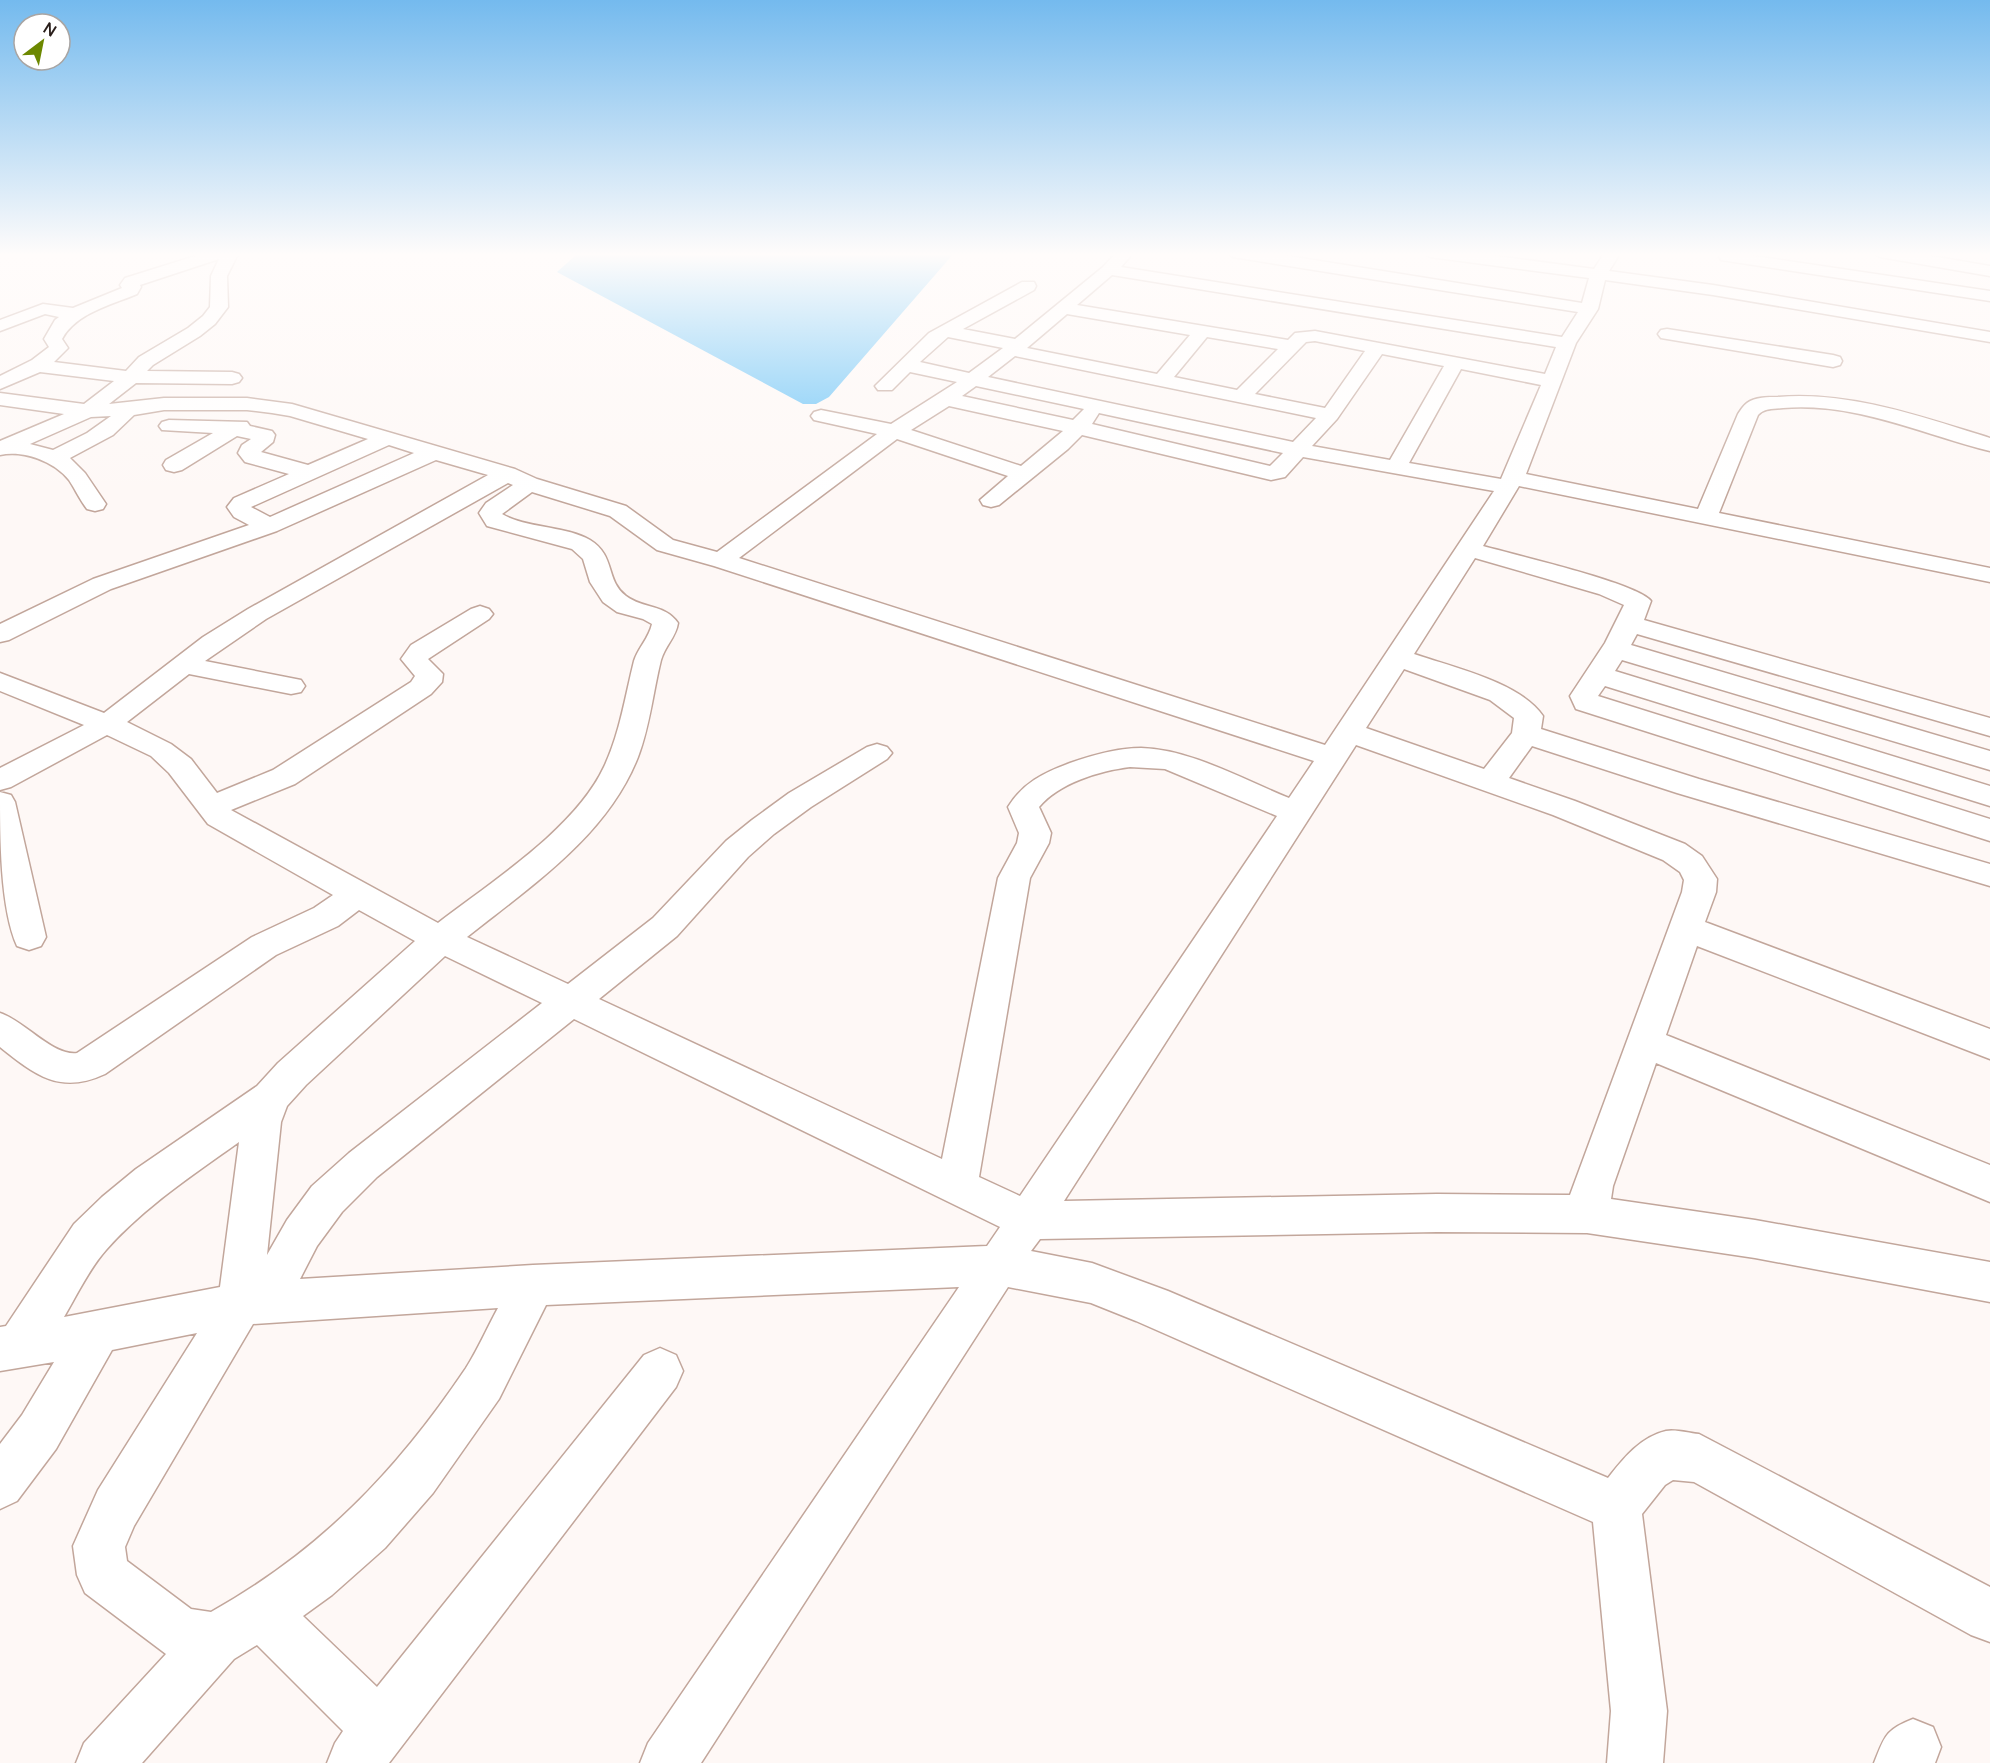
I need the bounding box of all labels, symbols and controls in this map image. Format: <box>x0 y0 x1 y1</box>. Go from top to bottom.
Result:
north arrow <box>12 12 72 72</box>
text: N <box>39 17 61 42</box>

